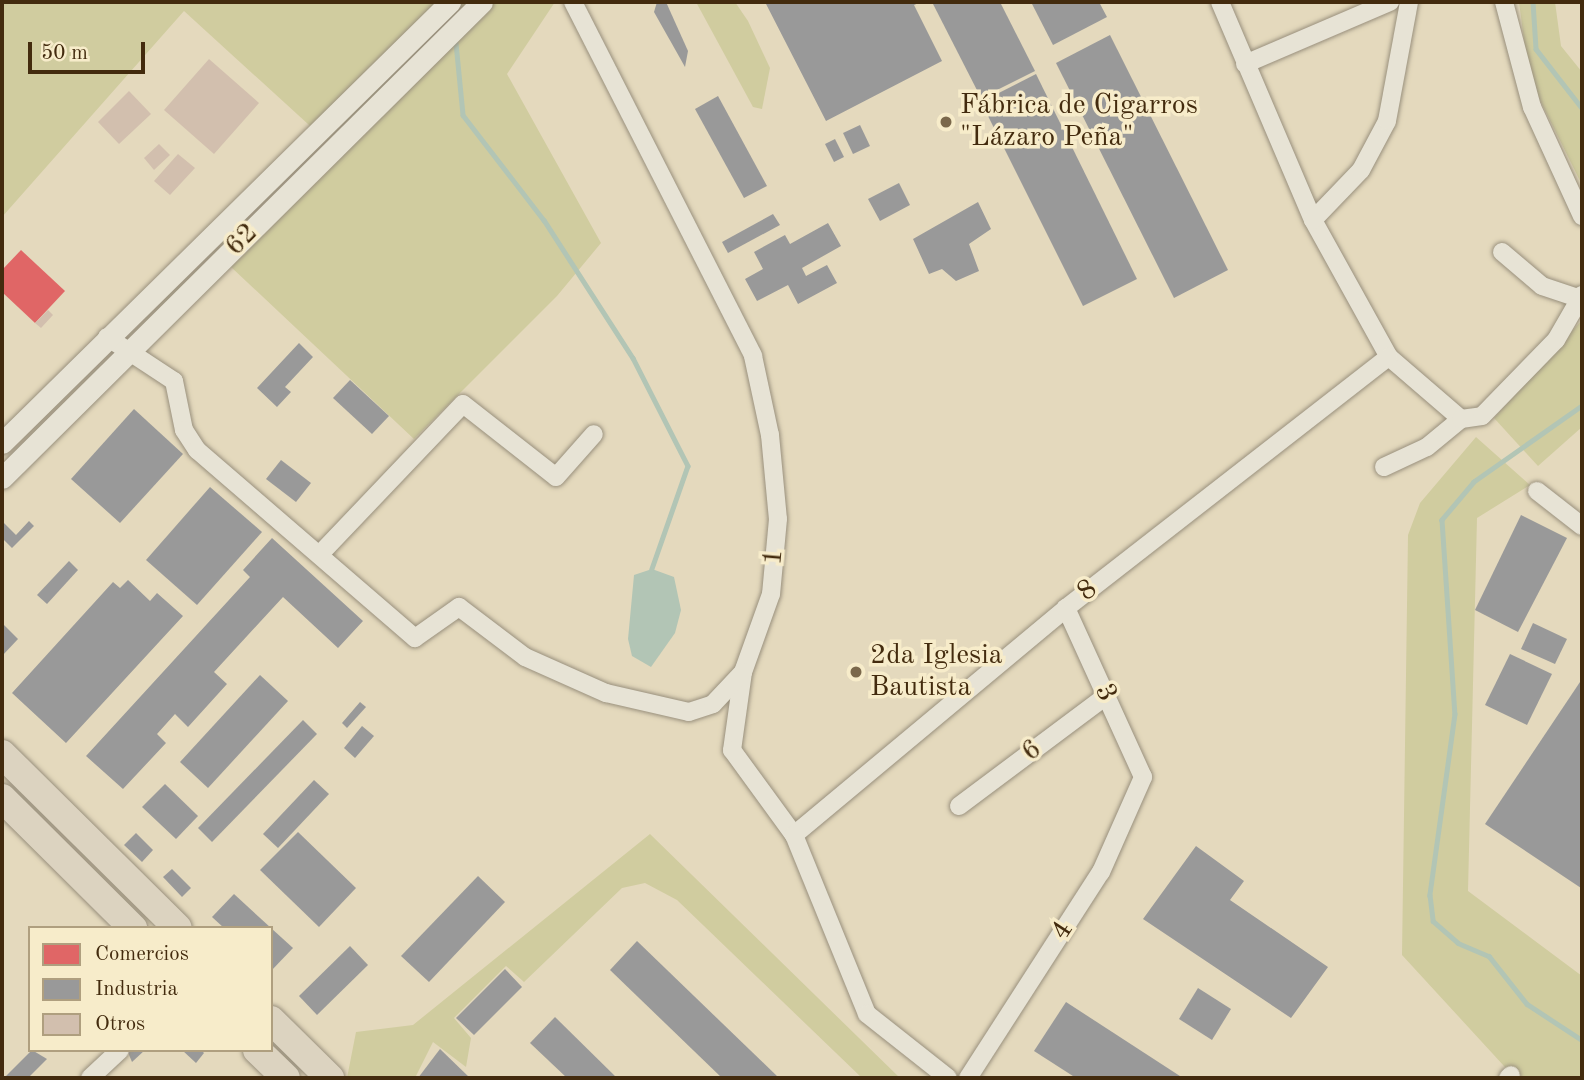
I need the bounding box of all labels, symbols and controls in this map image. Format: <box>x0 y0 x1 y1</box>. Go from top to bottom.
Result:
scale bar <box>32 28 149 72</box>
text: 50 m <box>41 43 88 64</box>
place label: Fábrica de Cigarros "Lázaro Peña" <box>960 89 1198 155</box>
marker: Fábrica de Cigarros "Lázaro Peña" <box>938 114 954 130</box>
street label: 62 <box>219 217 265 263</box>
street label: 1 <box>757 547 791 567</box>
street label: 8 <box>1071 573 1105 609</box>
place label: 2da Iglesia Bautista <box>870 639 1003 705</box>
marker: 2da Iglesia Bautista <box>848 664 864 680</box>
street label: 3 <box>1086 679 1124 707</box>
street label: 6 <box>1015 733 1049 769</box>
street label: 4 <box>1044 915 1082 947</box>
legend <box>28 926 273 1052</box>
text: Comercios <box>95 944 189 965</box>
text: Industria <box>95 979 178 1000</box>
text: Otros <box>95 1014 145 1035</box>

